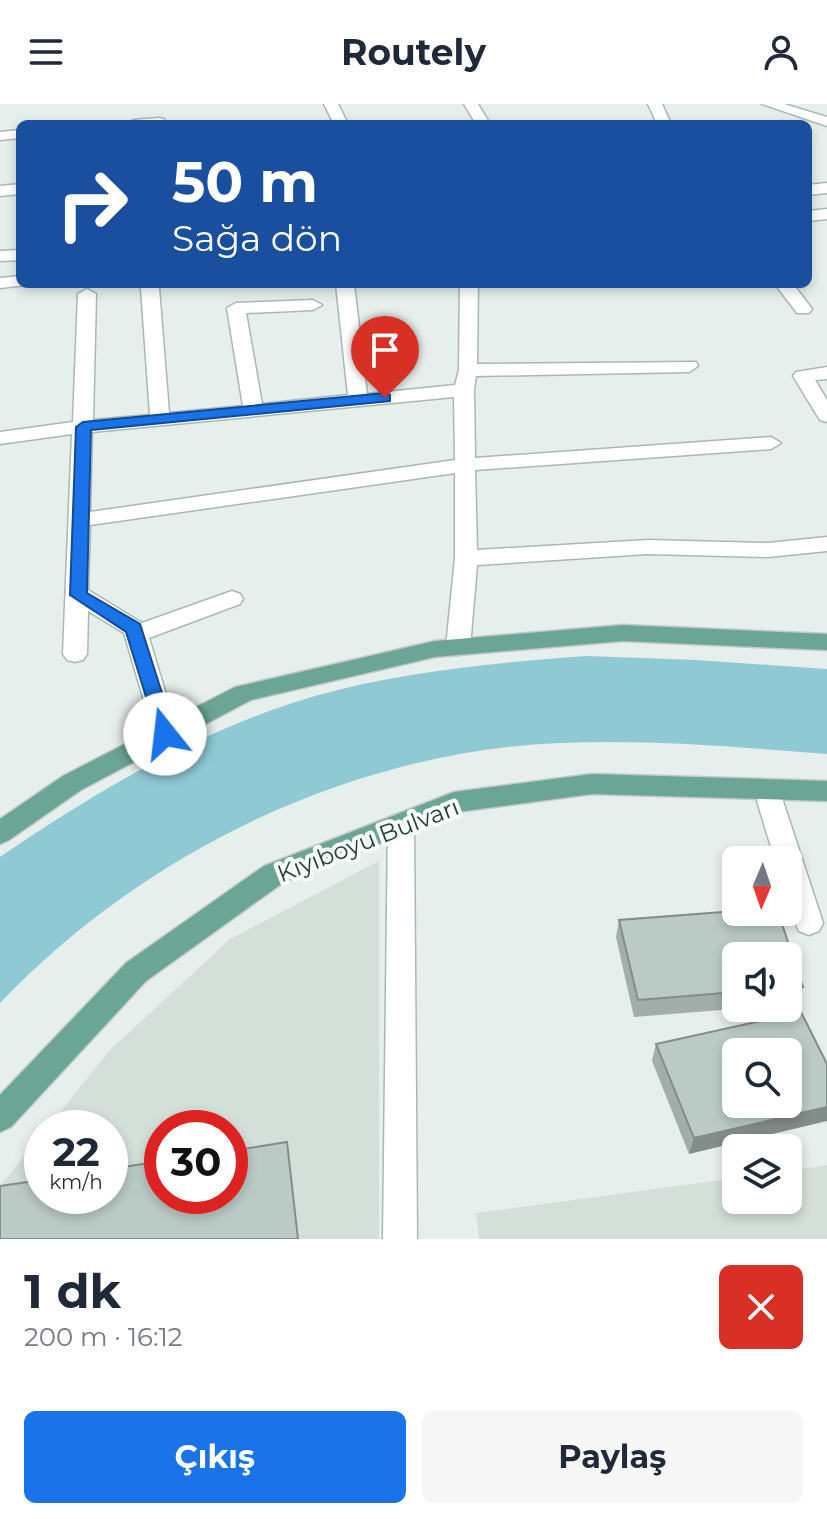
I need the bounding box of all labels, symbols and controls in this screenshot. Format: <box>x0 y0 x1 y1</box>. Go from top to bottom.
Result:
icon: menu <box>24 30 68 74</box>
text: Routely <box>341 30 486 74</box>
icon: person <box>759 30 803 74</box>
text: 50 m <box>172 148 318 216</box>
icon: right <box>40 152 144 256</box>
text: Sağa dön <box>172 216 342 260</box>
pin <box>351 316 419 398</box>
icon: arrive <box>363 328 407 372</box>
position arrow <box>123 692 207 776</box>
street label: Kıyıboyu Bulvarı <box>273 792 463 888</box>
north arrow <box>722 846 802 926</box>
map controls <box>722 846 802 1214</box>
button: sound <box>722 942 802 1022</box>
button: search <box>722 1038 802 1118</box>
speed limit sign: 30 <box>144 1110 248 1214</box>
text: 22 <box>52 1127 100 1176</box>
button: layers <box>722 1134 802 1214</box>
text: km/h <box>49 1170 103 1194</box>
text: 1 dk <box>24 1262 121 1320</box>
button: close <box>719 1265 803 1349</box>
text: 200 m · 16:12 <box>24 1321 183 1353</box>
button: Çıkış <box>24 1411 406 1503</box>
button: Paylaş <box>422 1411 803 1503</box>

